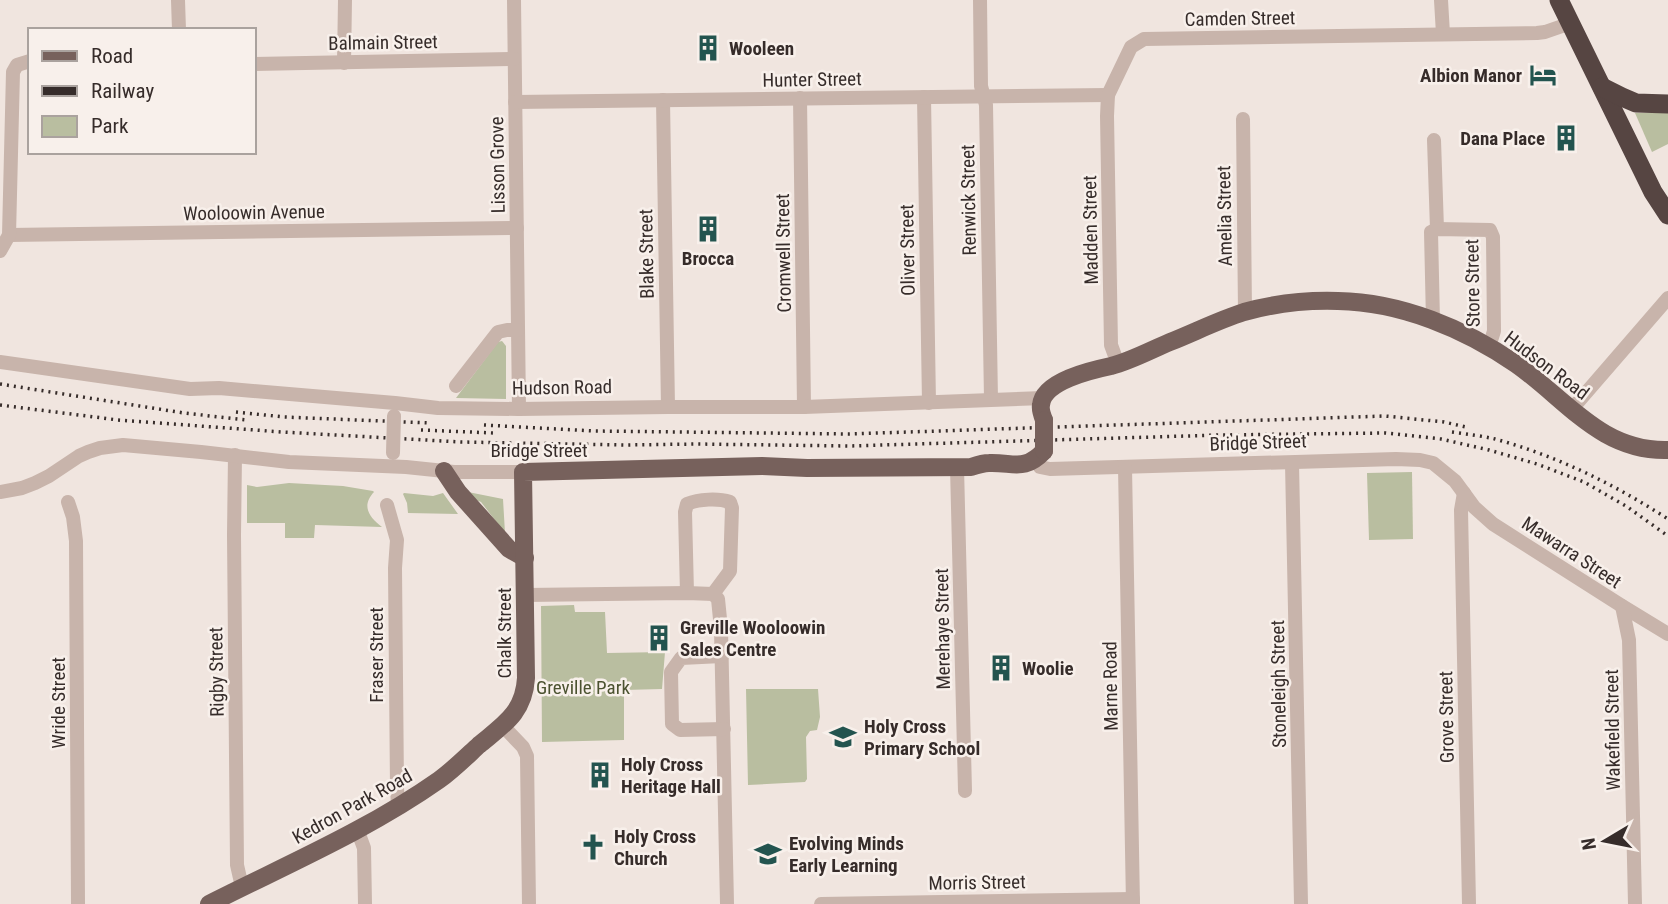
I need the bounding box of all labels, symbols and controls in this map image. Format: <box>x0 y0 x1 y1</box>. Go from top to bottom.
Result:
street label: Camden Street <box>1185 6 1296 31</box>
legend <box>28 28 256 154</box>
street label: Balmain Street <box>328 30 438 55</box>
building icon: Wooleen <box>693 33 723 63</box>
place label: Wooleen <box>729 37 794 60</box>
text: Road <box>91 44 133 68</box>
hotel icon: Albion Manor <box>1528 60 1558 90</box>
place label: Albion Manor <box>1420 64 1522 87</box>
street label: Hunter Street <box>762 67 862 92</box>
text: Railway <box>91 79 154 103</box>
text: Park <box>91 114 129 138</box>
street label: Lisson Grove <box>485 116 510 214</box>
building icon: Dana Place <box>1551 123 1581 153</box>
place label: Dana Place <box>1460 127 1545 150</box>
street label: Renwick Street <box>956 144 981 256</box>
street label: Amelia Street <box>1212 165 1237 267</box>
street label: Madden Street <box>1078 175 1103 285</box>
street label: Cromwell Street <box>771 193 796 313</box>
street label: Wooloowin Avenue <box>183 200 325 225</box>
street label: Oliver Street <box>895 204 920 296</box>
street label: Blake Street <box>634 209 659 299</box>
building icon: Brocca <box>693 214 723 244</box>
street label: Store Street <box>1460 239 1485 327</box>
place label: Brocca <box>682 247 734 270</box>
street label: Hudson Road <box>1500 326 1594 405</box>
street label: Hudson Road <box>512 375 612 400</box>
street label: Bridge Street <box>1209 429 1307 456</box>
street label: Bridge Street <box>490 439 588 462</box>
street label: Mawarra Street <box>1518 512 1626 593</box>
street label: Merehaye Street <box>930 568 955 690</box>
street label: Chalk Street <box>493 588 516 678</box>
street label: Fraser Street <box>365 607 388 703</box>
place label: Greville Wooloowin Sales Centre <box>680 616 825 661</box>
street label: Stoneleigh Street <box>1266 620 1291 748</box>
building icon: Greville Wooloowin Sales Centre <box>644 623 674 653</box>
street label: Rigby Street <box>204 627 229 717</box>
street label: Marne Road <box>1098 641 1123 731</box>
building icon: Woolie <box>986 653 1016 683</box>
street label: Wride Street <box>47 657 70 749</box>
place label: Woolie <box>1022 657 1074 680</box>
street label: Wakefield Street <box>1600 669 1625 791</box>
street label: Grove Street <box>1434 671 1459 763</box>
park label: Greville Park <box>536 676 630 699</box>
place label: Holy Cross Primary School <box>864 715 980 760</box>
school or university icon: Holy Cross Primary School <box>828 722 858 752</box>
place label: Holy Cross Heritage Hall <box>621 753 721 798</box>
building icon: Holy Cross Heritage Hall <box>585 760 615 790</box>
street label: Kedron Park Road <box>288 764 416 849</box>
north arrow <box>1570 806 1640 876</box>
place label: Holy Cross Church <box>614 825 696 870</box>
church icon: Holy Cross Church <box>578 832 608 862</box>
place label: Evolving Minds Early Learning <box>789 832 904 877</box>
text: N <box>1576 836 1601 852</box>
school or university icon: Evolving Minds Early Learning <box>753 839 783 869</box>
street label: Morris Street <box>928 870 1026 895</box>

